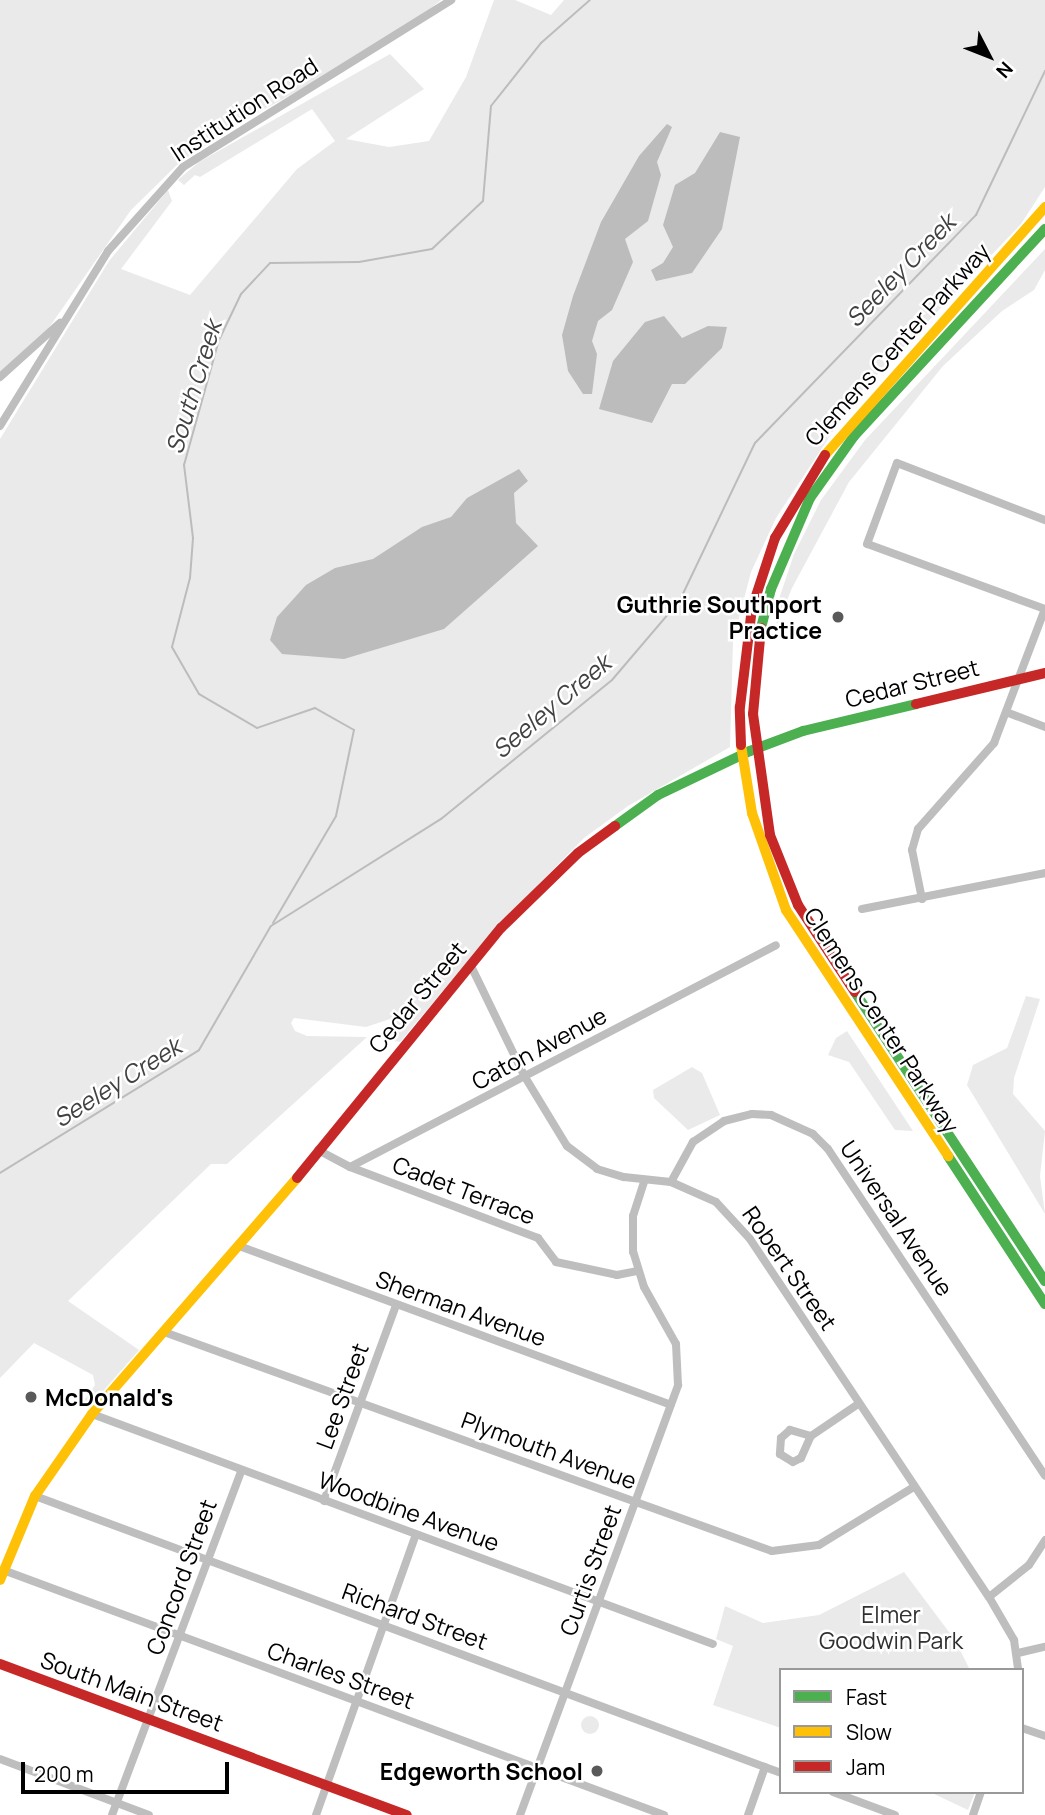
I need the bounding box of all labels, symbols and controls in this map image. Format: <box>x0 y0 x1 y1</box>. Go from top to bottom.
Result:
north arrow <box>954 21 1024 91</box>
street label: Institution Road <box>165 51 323 167</box>
text: N <box>990 56 1019 84</box>
water label: Seeley Creek <box>839 208 961 332</box>
street label: Clemens Center Parkway <box>799 237 995 451</box>
water label: South Creek <box>159 317 227 457</box>
place label: Guthrie Southport Practice <box>617 590 822 644</box>
marker: Guthrie Southport Practice <box>828 607 848 627</box>
water label: Seeley Creek <box>486 648 616 764</box>
street label: Cedar Street <box>842 653 982 713</box>
street label: Clemens Center Parkway <box>799 902 965 1138</box>
street label: Cedar Street <box>362 936 472 1058</box>
street label: Caton Avenue <box>467 1001 611 1095</box>
water label: Seeley Creek <box>48 1031 186 1133</box>
street label: Universal Avenue <box>835 1135 959 1301</box>
street label: Cadet Terrace <box>389 1150 539 1230</box>
street label: Robert Street <box>737 1201 843 1335</box>
street label: Sherman Avenue <box>372 1264 550 1352</box>
street label: Lee Street <box>310 1339 374 1453</box>
place label: McDonald's <box>45 1383 173 1411</box>
marker: McDonald's <box>23 1389 39 1405</box>
street label: Plymouth Avenue <box>458 1406 640 1494</box>
street label: Woodbine Avenue <box>315 1465 503 1557</box>
street label: Concord Street <box>140 1495 222 1659</box>
street label: Curtis Street <box>554 1501 626 1639</box>
street label: Richard Street <box>338 1577 492 1655</box>
park label: Elmer Goodwin Park <box>819 1600 963 1654</box>
street label: Charles Street <box>264 1636 418 1714</box>
street label: South Main Street <box>37 1645 227 1737</box>
legend <box>779 1668 1024 1794</box>
text: Fast <box>846 1683 887 1711</box>
text: Slow <box>846 1718 892 1746</box>
scale bar <box>24 1748 233 1792</box>
text: Jam <box>846 1753 885 1781</box>
place label: Edgeworth School <box>380 1757 583 1785</box>
text: 200 m <box>34 1760 94 1788</box>
marker: Edgeworth School <box>589 1763 605 1779</box>

